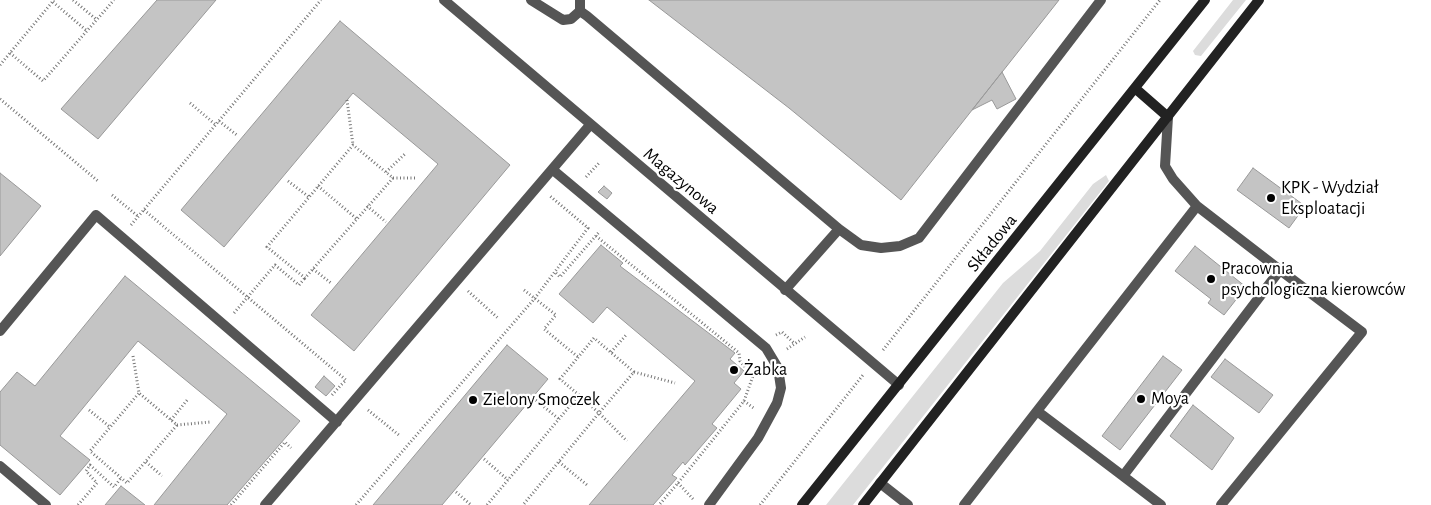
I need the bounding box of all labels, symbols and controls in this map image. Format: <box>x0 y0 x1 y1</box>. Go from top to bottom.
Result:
street label: Magazynowa <box>639 143 723 219</box>
place label: KPK - Wydział Eksploatacji <box>1281 177 1379 220</box>
marker: KPK - Wydział Eksploatacji <box>1265 192 1277 204</box>
street label: Składowa <box>962 210 1022 276</box>
place label: Pracownia psychologiczna kierowców <box>1221 258 1405 300</box>
marker: Pracownia psychologiczna kierowców <box>1205 273 1217 285</box>
place label: Żabka <box>744 359 787 381</box>
marker: Żabka <box>728 364 740 376</box>
place label: Moya <box>1151 388 1189 410</box>
place label: Zielony Smoczek <box>483 389 600 411</box>
marker: Moya <box>1135 393 1147 405</box>
marker: Zielony Smoczek <box>467 394 479 406</box>

